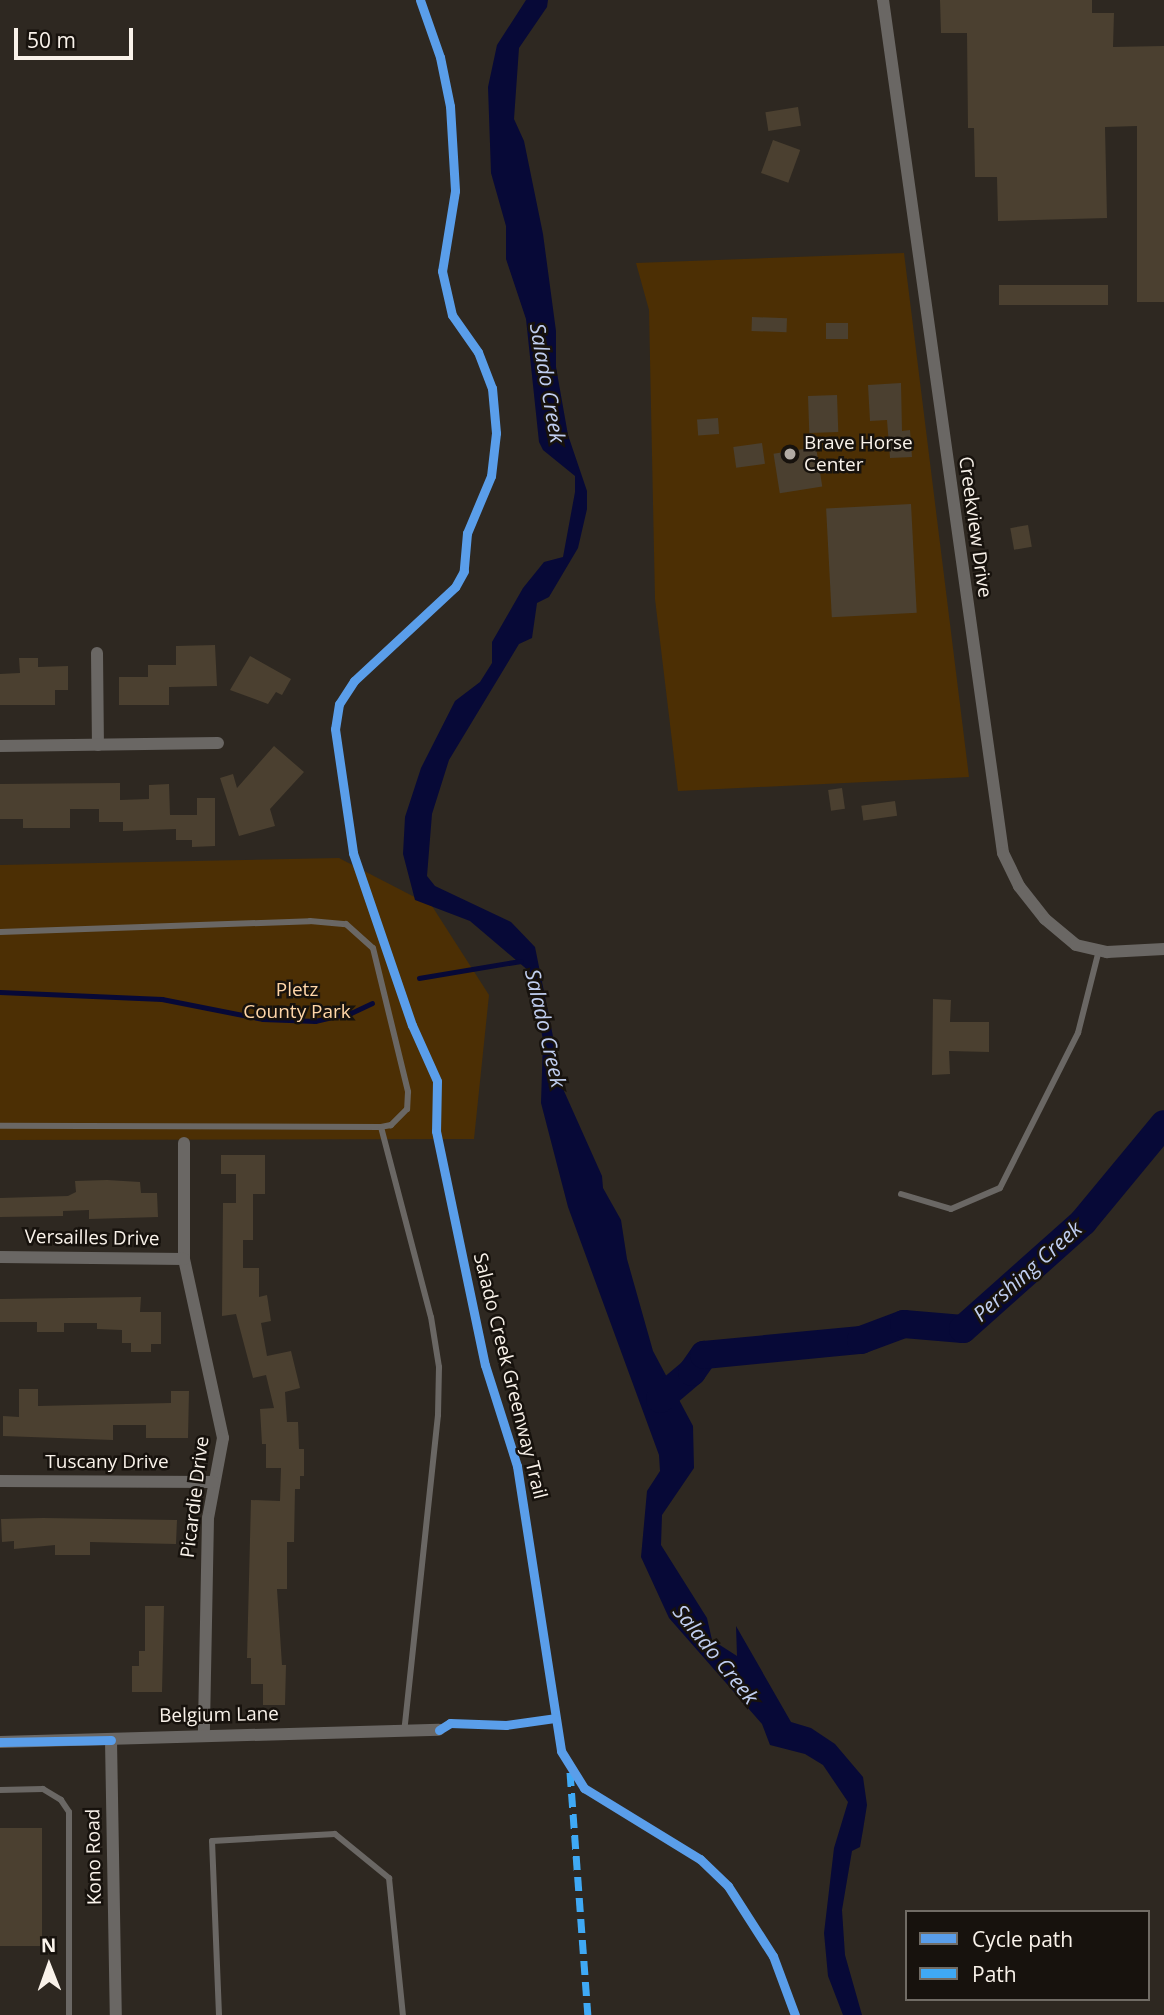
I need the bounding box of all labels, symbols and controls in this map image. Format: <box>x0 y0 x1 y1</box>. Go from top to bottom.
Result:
scale bar <box>18 14 136 58</box>
text: 50 m <box>27 26 76 54</box>
water label: Salado Creek <box>525 321 571 445</box>
place label: Brave Horse Center <box>804 432 913 476</box>
marker: Brave Horse Center <box>782 446 798 462</box>
street label: Creekview Drive <box>954 455 996 599</box>
water label: Salado Creek <box>520 966 572 1090</box>
park label: Pletz County Park <box>243 979 351 1023</box>
water label: Pershing Creek <box>968 1216 1086 1326</box>
street label: Versailles Drive <box>24 1225 160 1251</box>
street label: Salado Creek Greenway Trail <box>468 1251 552 1501</box>
street label: Picardie Drive <box>176 1435 214 1559</box>
street label: Tuscany Drive <box>45 1451 169 1473</box>
water label: Salado Creek <box>668 1599 764 1709</box>
street label: Belgium Lane <box>159 1703 279 1727</box>
street label: Kono Road <box>82 1809 106 1905</box>
legend <box>905 1910 1150 2001</box>
text: Cycle path <box>972 1925 1073 1953</box>
north arrow <box>14 1931 84 2001</box>
text: N <box>41 1932 57 1958</box>
text: Path <box>972 1960 1017 1988</box>

